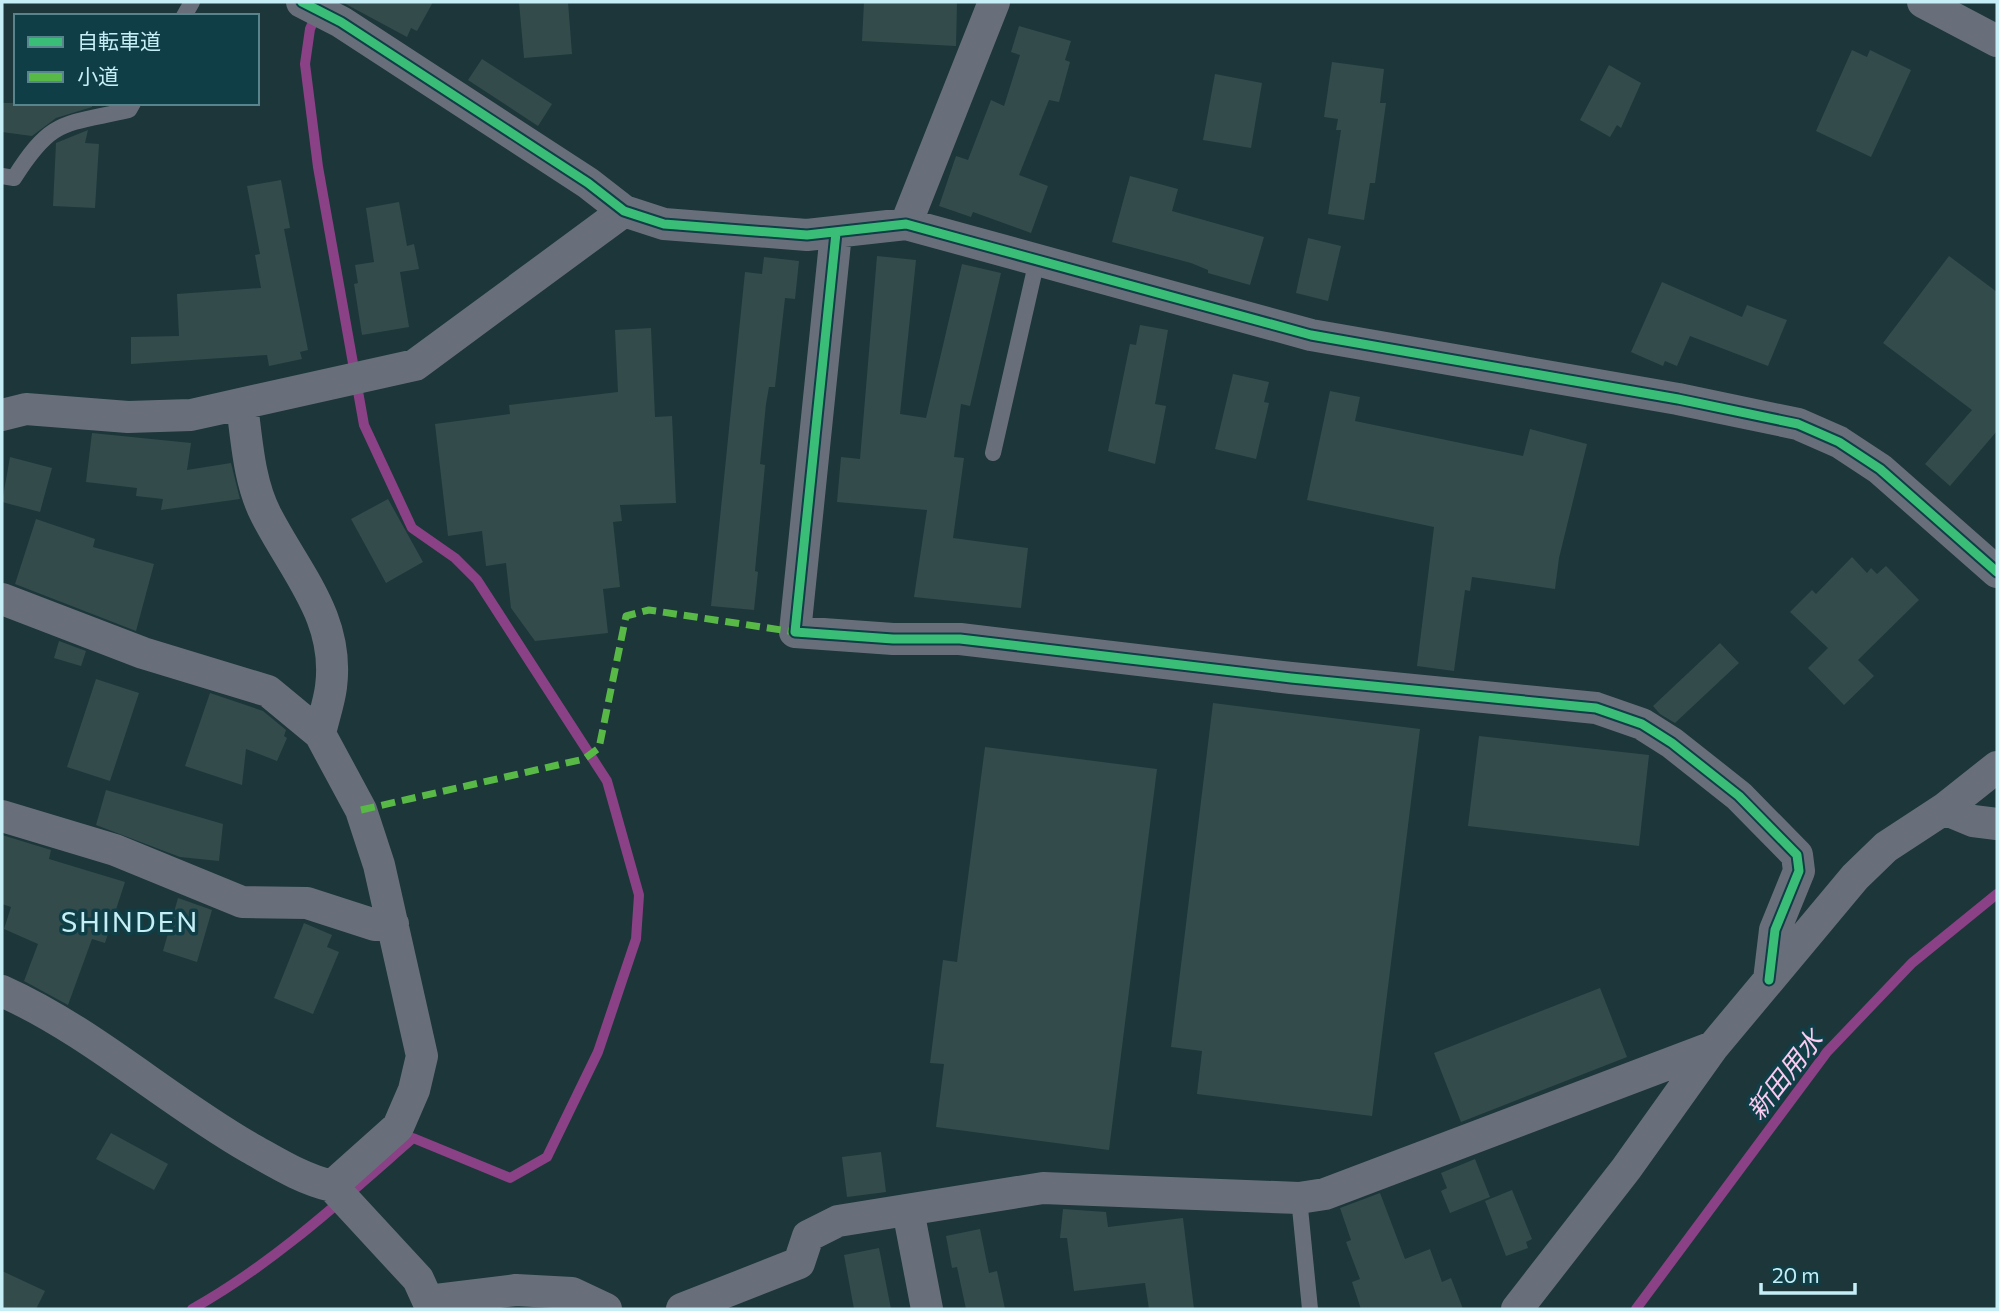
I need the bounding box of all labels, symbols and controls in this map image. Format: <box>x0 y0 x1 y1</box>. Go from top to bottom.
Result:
legend <box>14 14 259 105</box>
text: 自転車道 <box>77 28 161 53</box>
text: 小道 <box>77 63 119 88</box>
district label: SHINDEN <box>61 904 199 938</box>
water label: 新田用水 <box>1740 1021 1830 1125</box>
scale bar <box>1761 1252 1856 1296</box>
text: 20 m <box>1772 1262 1820 1287</box>

